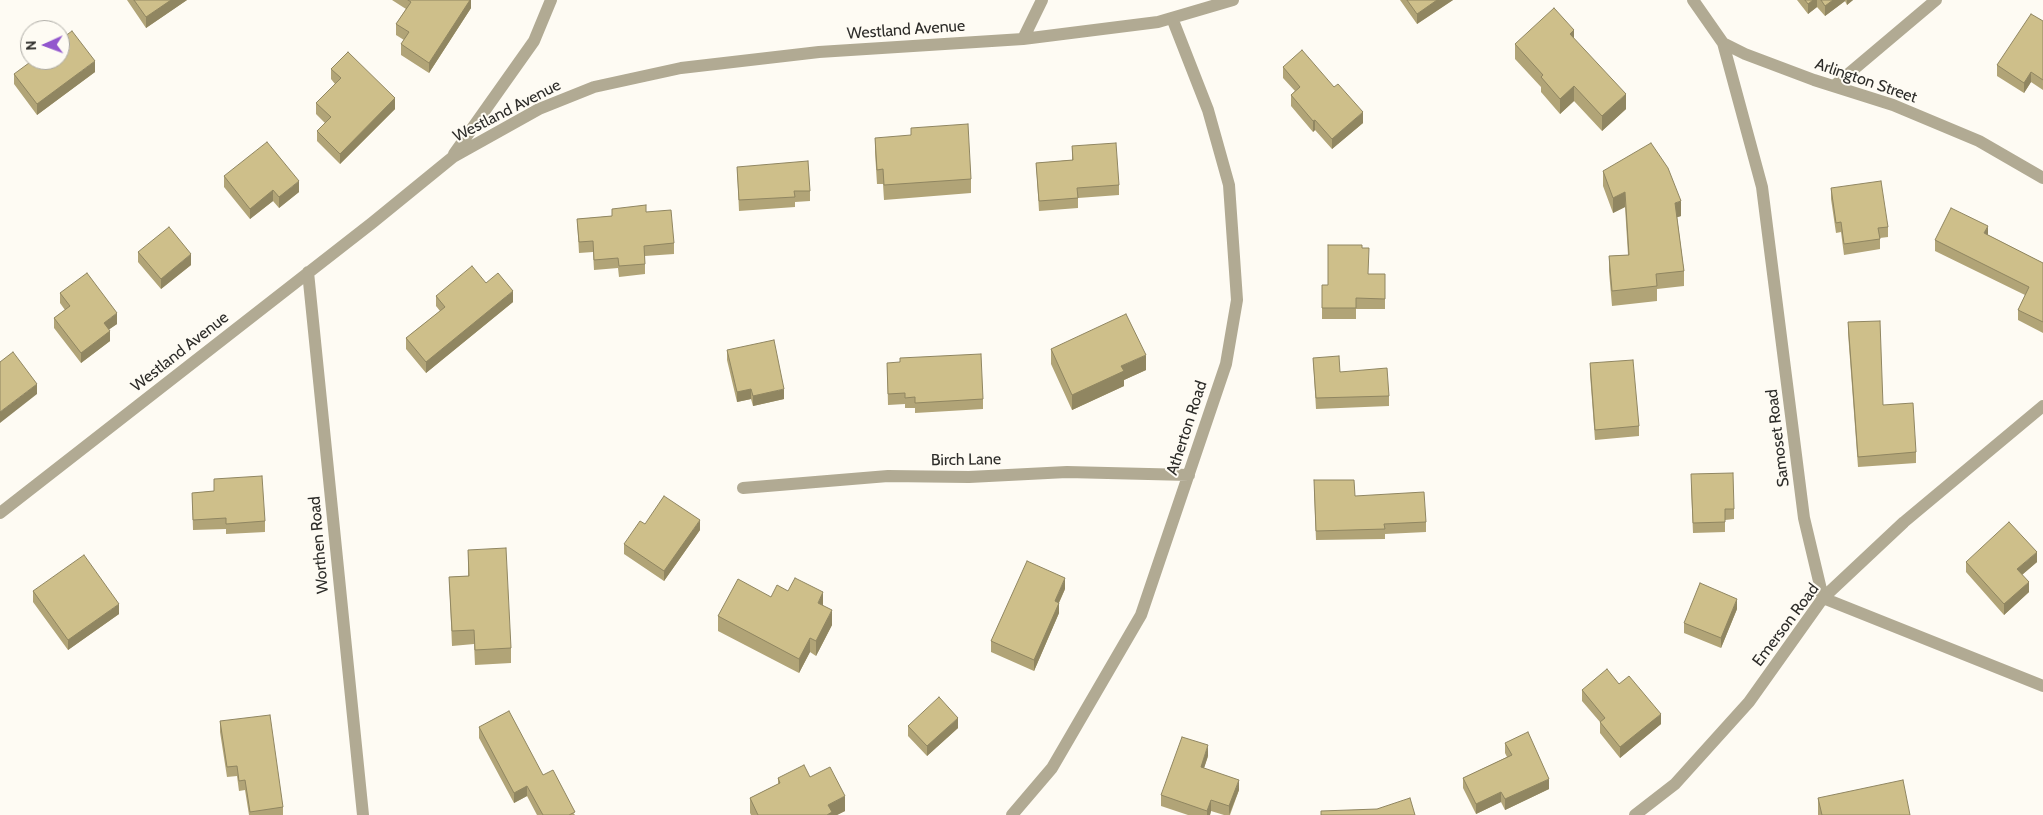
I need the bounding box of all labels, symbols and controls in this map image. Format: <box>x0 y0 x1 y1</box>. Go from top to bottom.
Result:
street label: Westland Avenue <box>846 16 966 44</box>
north arrow <box>20 20 70 70</box>
text: N <box>22 40 40 51</box>
street label: Arlington Street <box>1812 55 1920 107</box>
street label: Westland Avenue <box>450 76 564 146</box>
street label: Westland Avenue <box>127 308 233 396</box>
street label: Atherton Road <box>1163 378 1211 478</box>
street label: Samoset Road <box>1762 388 1794 488</box>
street label: Birch Lane <box>931 450 1001 470</box>
street label: Worthen Road <box>305 495 333 595</box>
street label: Emerson Road <box>1749 580 1823 670</box>

